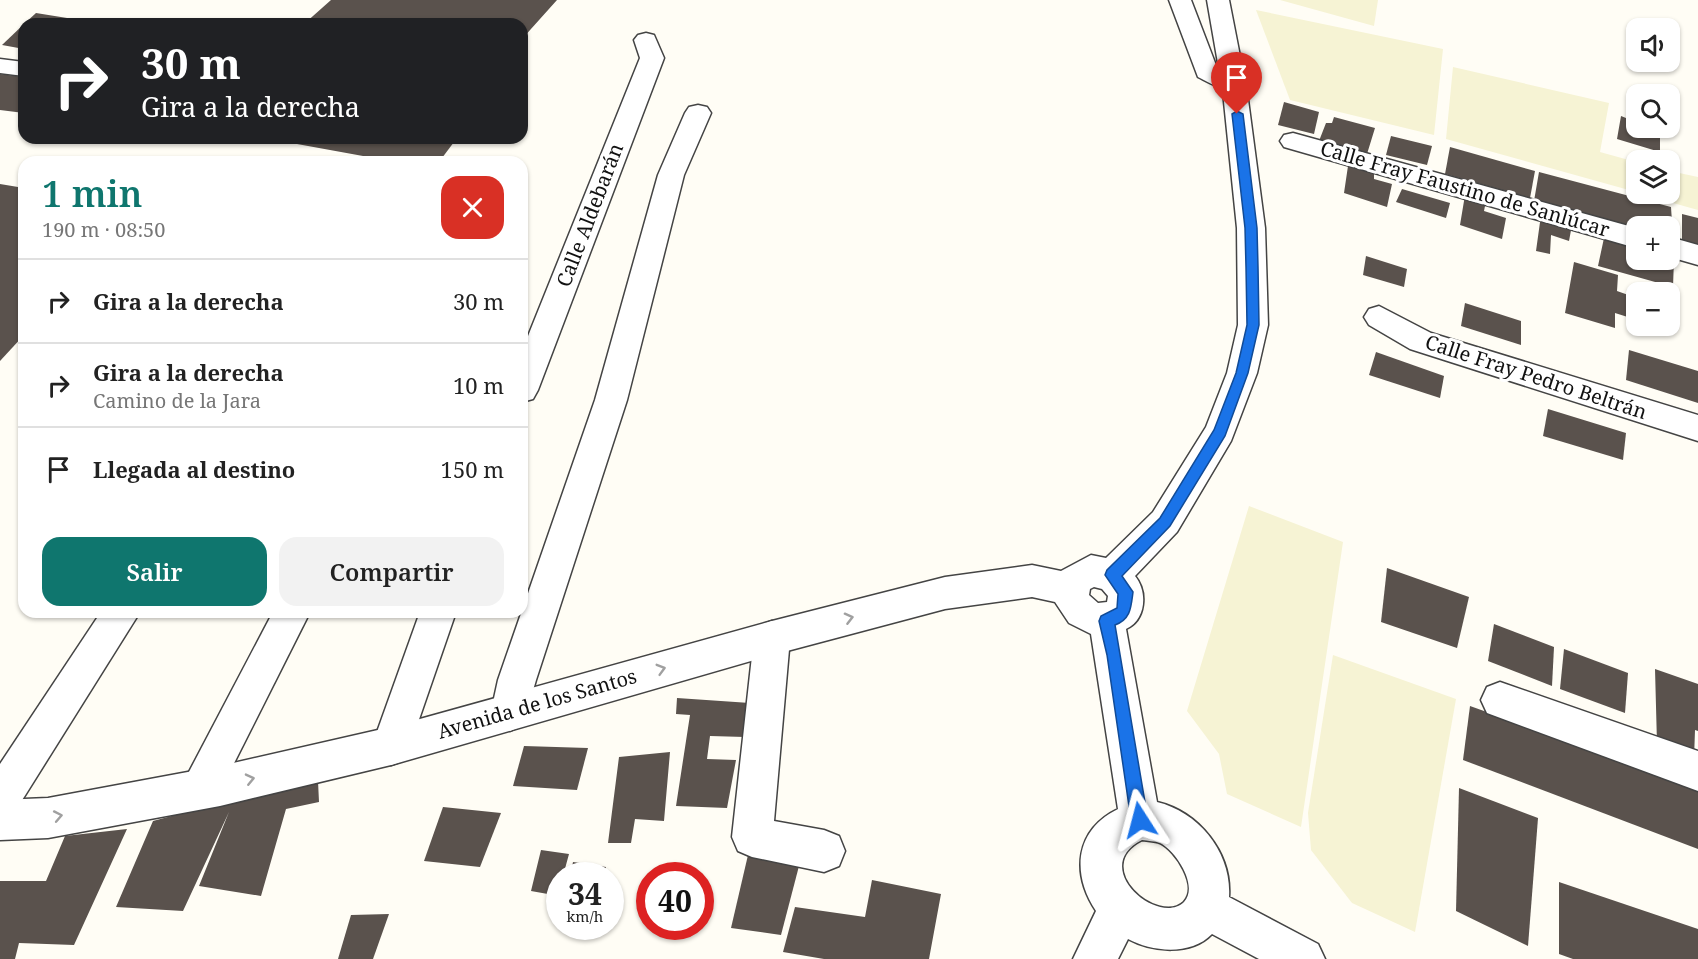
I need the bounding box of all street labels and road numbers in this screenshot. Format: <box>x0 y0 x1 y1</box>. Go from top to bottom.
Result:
street label: Calle Fray Faustino de Sanlúcar <box>1317 134 1613 243</box>
street label: Calle Aldebarán <box>550 139 629 291</box>
street label: Calle Fray Pedro Beltrán <box>1422 328 1650 425</box>
street label: Avenida de los Santos <box>434 662 640 745</box>

